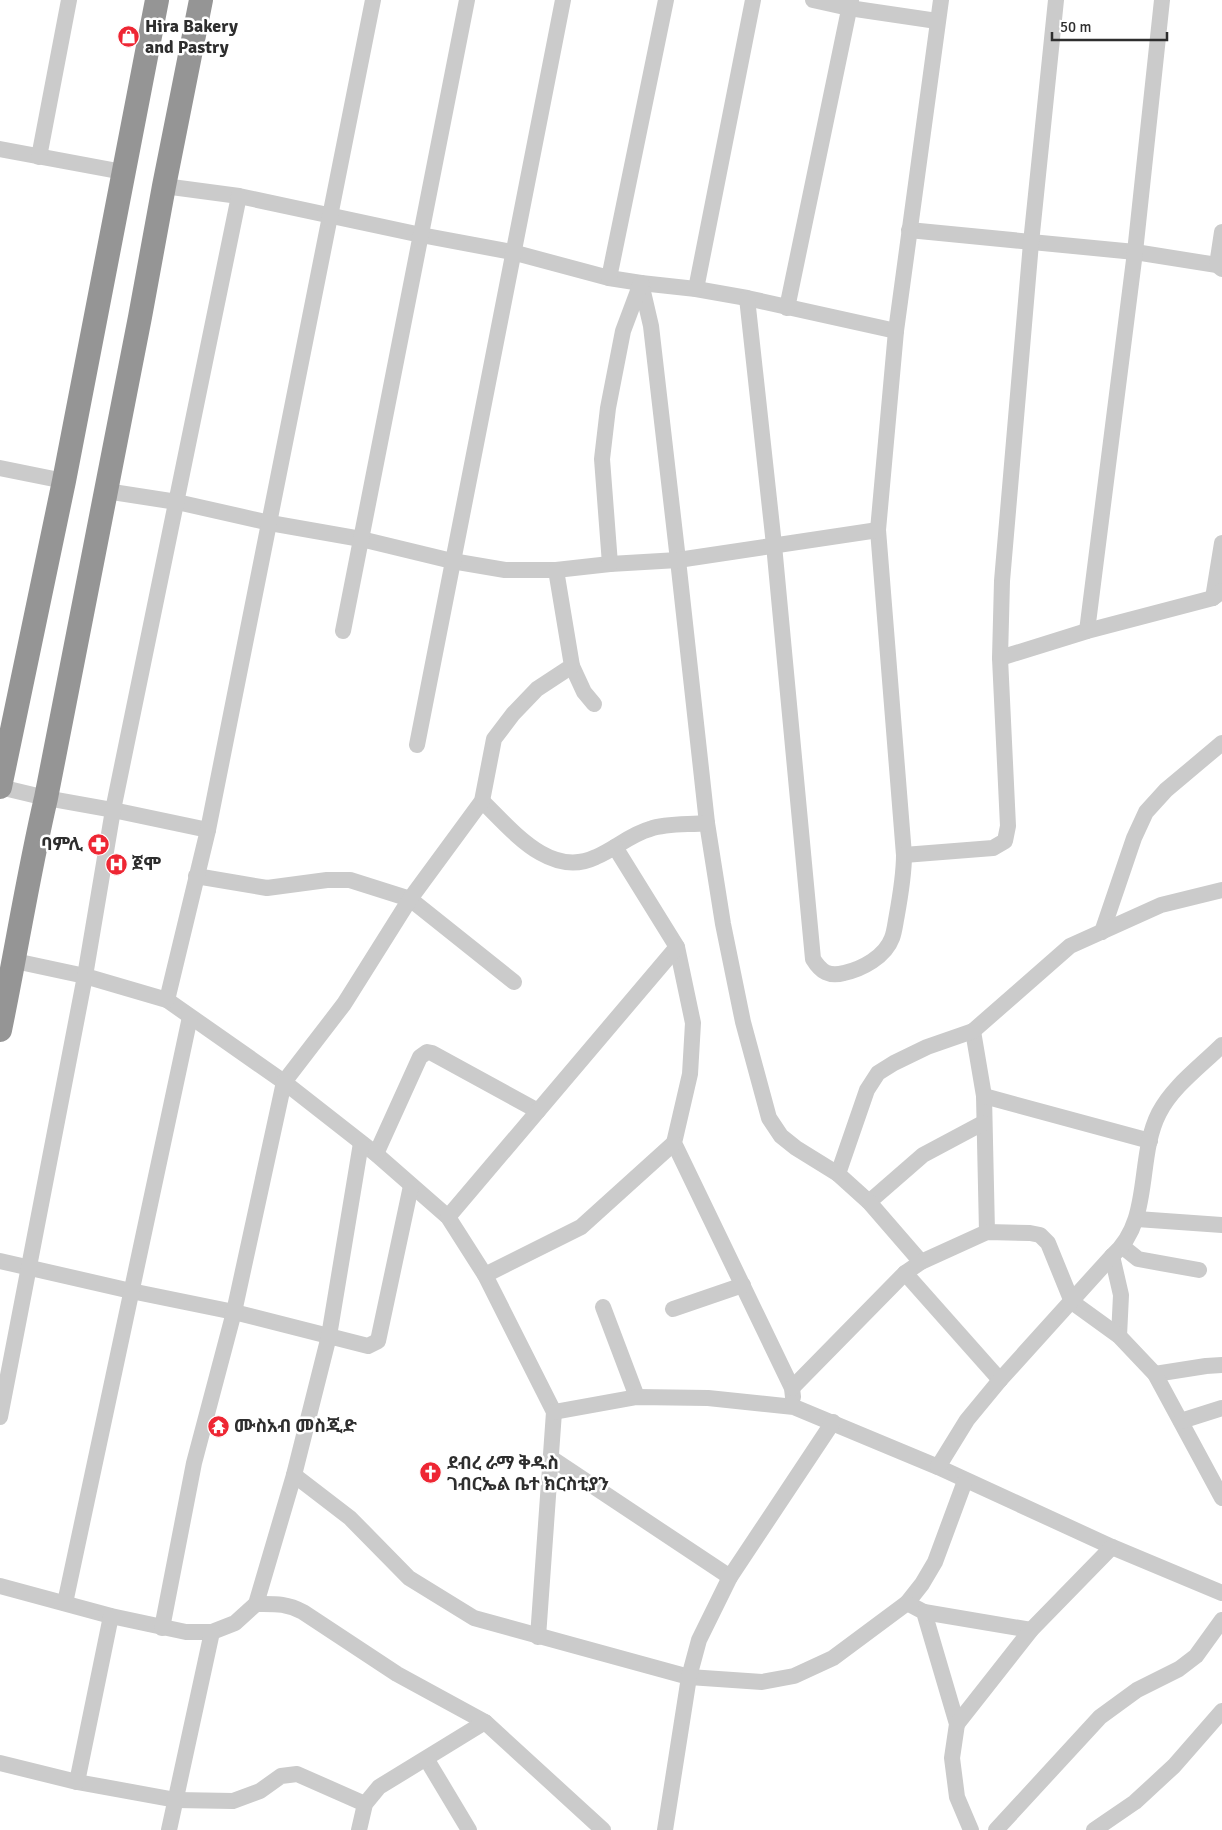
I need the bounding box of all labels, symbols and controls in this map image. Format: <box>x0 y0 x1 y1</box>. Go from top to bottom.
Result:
scale bar <box>1052 10 1167 42</box>
place label: Hira Bakery and Pastry <box>145 15 238 58</box>
text: 50 m <box>1060 18 1091 36</box>
shop icon: Hira Bakery and Pastry <box>117 24 141 48</box>
pharmacy icon: ባምሊ <box>87 832 111 856</box>
place label: ባምሊ <box>41 833 84 855</box>
hospital icon: ጀሞ <box>104 852 128 876</box>
place label: ጀሞ <box>132 853 161 875</box>
temple icon: ሙስአብ መስጂድ <box>206 1414 230 1438</box>
place label: ሙስአብ መስጂድ <box>234 1415 357 1437</box>
place label: ደብረ ራማ ቅዱስ ገብርኤል ቤተ ክርስቲያን <box>447 1452 609 1495</box>
church icon: ደብረ ራማ ቅዱስ ገብርኤል ቤተ ክርስቲያን <box>419 1461 443 1485</box>

